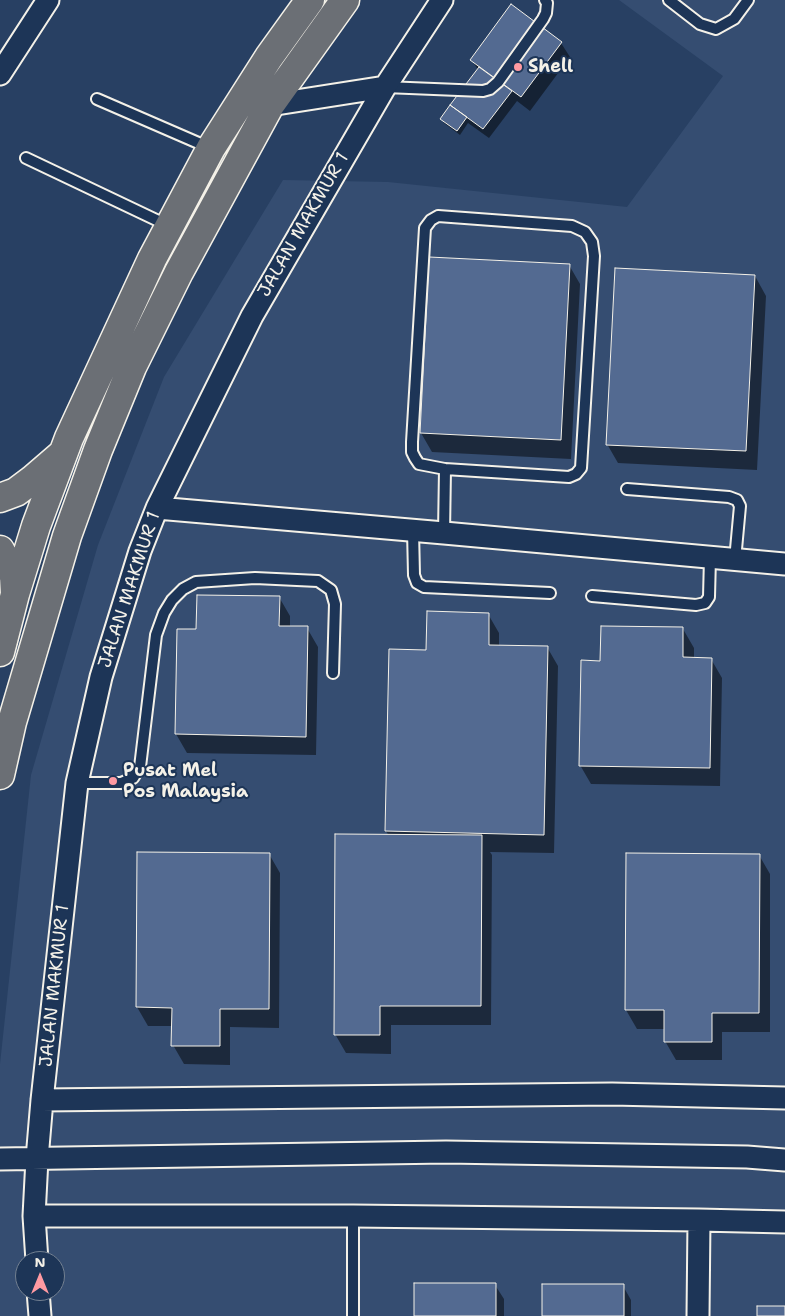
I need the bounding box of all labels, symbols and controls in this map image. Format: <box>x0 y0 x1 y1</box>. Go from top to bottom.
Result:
place label: Shell <box>528 56 573 78</box>
marker: Shell <box>512 61 524 73</box>
street label: JALAN MAKMUR 1 <box>254 149 354 301</box>
street label: JALAN MAKMUR 1 <box>95 509 165 671</box>
place label: Pusat Mel Pos Malaysia <box>123 760 248 802</box>
marker: Pusat Mel Pos Malaysia <box>107 775 119 787</box>
street label: JALAN MAKMUR 1 <box>36 904 74 1068</box>
north arrow <box>15 1251 65 1301</box>
text: N <box>34 1253 46 1271</box>

